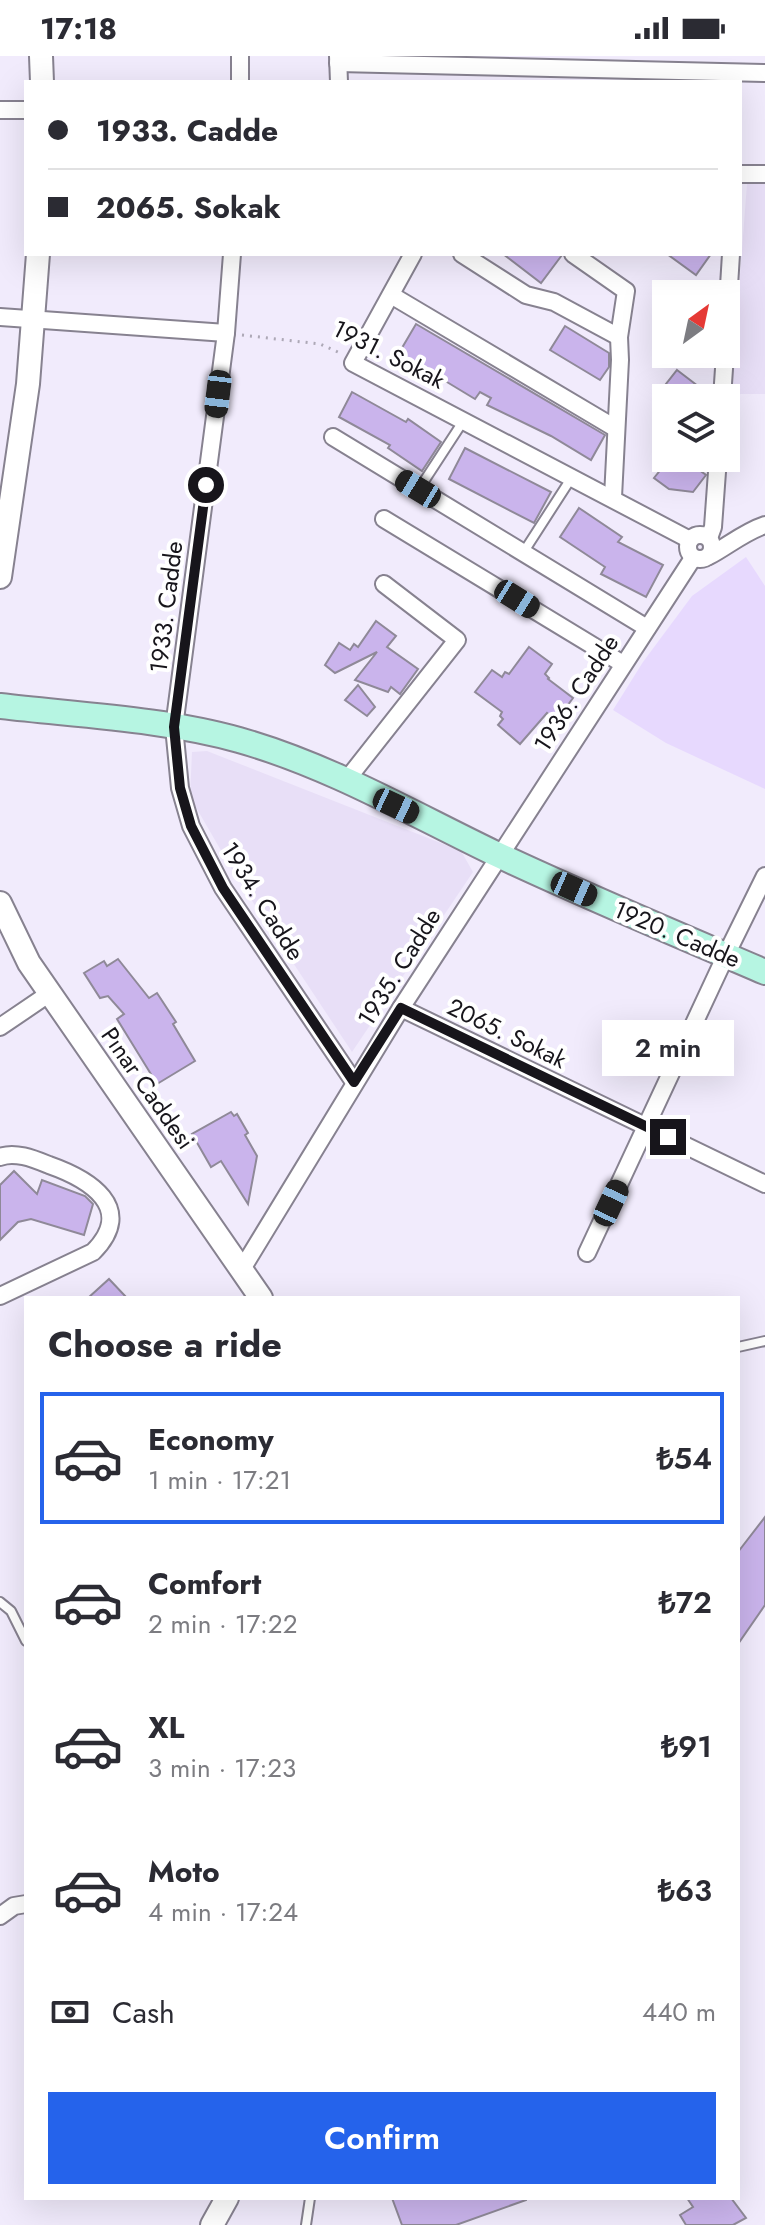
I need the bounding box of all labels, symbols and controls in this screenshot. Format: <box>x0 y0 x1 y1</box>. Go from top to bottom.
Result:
text: 17:18 <box>40 7 117 50</box>
text: 1933. Cadde <box>96 109 278 152</box>
text: 2065. Sokak <box>96 186 281 229</box>
north arrow <box>652 280 740 368</box>
map controls <box>652 280 740 472</box>
street label: 1931. Sokak <box>327 311 452 397</box>
car <box>203 369 233 419</box>
button: layers <box>652 384 740 472</box>
car <box>391 466 445 512</box>
route start <box>188 467 224 503</box>
street label: 1933. Cadde <box>141 539 191 675</box>
car <box>490 576 544 622</box>
street label: 1936. Cadde <box>525 627 627 759</box>
car <box>369 785 423 827</box>
street label: 1934. Cadde <box>213 835 313 967</box>
car <box>547 868 601 910</box>
street label: 1920. Cadde <box>608 892 746 976</box>
street label: 1935. Cadde <box>349 901 449 1033</box>
street label: 2065. Sokak <box>441 989 573 1077</box>
street label: Pınar Caddesi <box>93 1020 203 1156</box>
callout: 2 min <box>602 1021 734 1077</box>
text: 2 min <box>635 1029 701 1067</box>
route end <box>650 1119 686 1155</box>
car <box>590 1176 632 1230</box>
text: Choose a ride <box>48 1318 282 1370</box>
text: Economy <box>148 1418 274 1461</box>
icon: car <box>52 1422 124 1494</box>
text: ₺54 <box>656 1437 712 1480</box>
text: 1 min · 17:21 <box>148 1461 291 1499</box>
text: Comfort <box>148 1562 261 1605</box>
icon: car <box>52 1566 124 1638</box>
text: ₺72 <box>659 1581 712 1624</box>
text: 2 min · 17:22 <box>148 1605 297 1643</box>
text: XL <box>148 1706 184 1749</box>
icon: car <box>52 1710 124 1782</box>
text: ₺91 <box>661 1725 712 1768</box>
text: 3 min · 17:23 <box>148 1749 296 1787</box>
text: Moto <box>148 1850 220 1893</box>
icon: car <box>52 1854 124 1926</box>
text: ₺63 <box>658 1869 712 1912</box>
text: 4 min · 17:24 <box>148 1893 298 1931</box>
icon: cash <box>48 1990 92 2034</box>
text: Cash <box>112 1991 175 2034</box>
text: 440 m <box>642 1993 716 2031</box>
button: Confirm <box>48 2092 716 2184</box>

